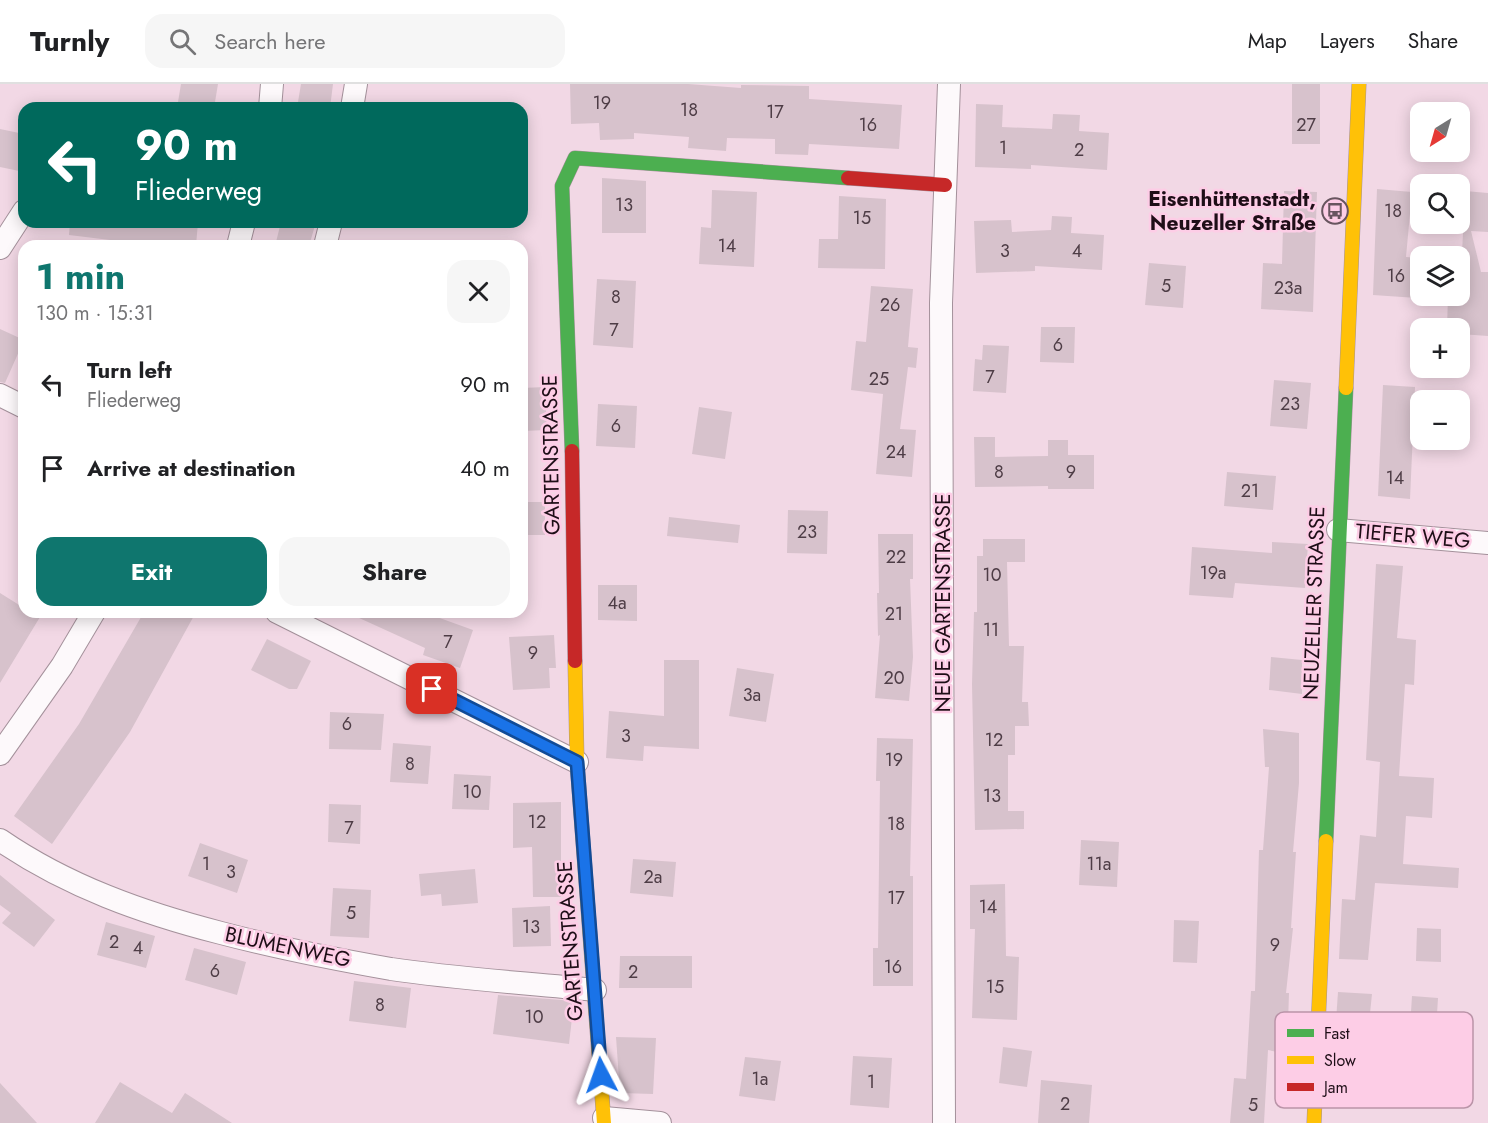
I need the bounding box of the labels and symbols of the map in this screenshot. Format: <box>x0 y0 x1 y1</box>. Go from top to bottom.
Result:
house number: 19 <box>593 90 611 116</box>
house number: 18 <box>680 97 698 123</box>
house number: 17 <box>766 99 784 125</box>
north arrow <box>1410 102 1470 162</box>
house number: 16 <box>859 112 877 138</box>
house number: 27 <box>1296 112 1316 138</box>
house number: 1 <box>999 135 1007 161</box>
house number: 2 <box>1074 137 1084 163</box>
place label: Eisenhüttenstadt, Neuzeller Straße <box>1148 184 1316 238</box>
house number: 13 <box>615 192 633 218</box>
bus stop icon: Eisenhüttenstadt, Neuzeller Straße <box>1320 196 1350 226</box>
house number: 18 <box>1384 198 1402 224</box>
house number: 15 <box>853 205 871 231</box>
house number: 14 <box>718 233 736 259</box>
house number: 3 <box>1000 238 1010 264</box>
house number: 4 <box>1072 238 1082 264</box>
house number: 16 <box>1387 263 1405 289</box>
house number: 5 <box>1161 273 1171 299</box>
house number: 23a <box>1274 275 1302 301</box>
house number: 8 <box>611 284 621 310</box>
house number: 26 <box>880 292 900 318</box>
house number: 7 <box>609 317 619 343</box>
house number: 6 <box>1053 332 1063 358</box>
house number: 7 <box>985 364 995 390</box>
house number: 25 <box>869 366 889 392</box>
street label: GARTENSTRASSE <box>535 375 567 535</box>
house number: 23 <box>1280 391 1300 417</box>
house number: 6 <box>611 413 621 439</box>
house number: 24 <box>886 439 906 465</box>
house number: 8 <box>994 459 1004 485</box>
house number: 9 <box>1066 459 1076 485</box>
house number: 14 <box>1386 465 1404 491</box>
house number: 21 <box>1241 478 1259 504</box>
street label: NEUE GARTENSTRASSE <box>928 493 958 713</box>
street label: NEUZELLER STRASSE <box>1296 506 1332 700</box>
street label: TIEFER WEG <box>1354 516 1472 556</box>
house number: 23 <box>797 519 817 545</box>
house number: 22 <box>886 544 906 570</box>
house number: 19a <box>1200 560 1226 586</box>
house number: 10 <box>983 562 1002 588</box>
house number: 4a <box>607 590 627 616</box>
house number: 21 <box>885 601 903 627</box>
house number: 11 <box>983 617 999 643</box>
house number: 7 <box>443 629 453 655</box>
house number: 9 <box>528 640 538 666</box>
pin <box>406 663 457 714</box>
house number: 20 <box>883 665 905 691</box>
house number: 3a <box>743 682 761 708</box>
house number: 6 <box>342 711 352 737</box>
house number: 3 <box>621 723 631 749</box>
house number: 12 <box>985 727 1003 753</box>
house number: 19 <box>885 747 903 773</box>
house number: 8 <box>405 751 415 777</box>
house number: 10 <box>463 779 482 805</box>
house number: 13 <box>983 783 1001 809</box>
house number: 12 <box>528 809 546 835</box>
house number: 18 <box>887 811 905 837</box>
house number: 7 <box>344 815 354 841</box>
house number: 1 <box>202 851 210 877</box>
house number: 11a <box>1087 851 1111 877</box>
house number: 3 <box>226 859 236 885</box>
street label: GARTENSTRASSE <box>549 860 591 1022</box>
house number: 2a <box>644 864 662 890</box>
house number: 17 <box>887 885 905 911</box>
house number: 14 <box>979 894 997 920</box>
house number: 5 <box>346 900 356 926</box>
house number: 13 <box>522 914 540 940</box>
street label: BLUMENWEG <box>222 919 354 975</box>
house number: 2 <box>109 929 119 955</box>
house number: 9 <box>1270 932 1280 958</box>
house number: 4 <box>133 935 143 961</box>
house number: 16 <box>884 954 902 980</box>
house number: 6 <box>210 958 220 984</box>
house number: 2 <box>628 959 638 985</box>
house number: 15 <box>986 974 1004 1000</box>
house number: 8 <box>375 992 385 1018</box>
house number: 10 <box>525 1004 544 1030</box>
legend <box>1275 1012 1473 1108</box>
text: Fast <box>1324 1022 1350 1045</box>
position arrow <box>569 1043 633 1107</box>
text: Slow <box>1324 1049 1356 1072</box>
house number: 1a <box>752 1066 768 1092</box>
house number: 1 <box>867 1069 875 1095</box>
text: Jam <box>1322 1076 1348 1099</box>
house number: 2 <box>1060 1091 1070 1117</box>
house number: 5 <box>1248 1092 1258 1118</box>

